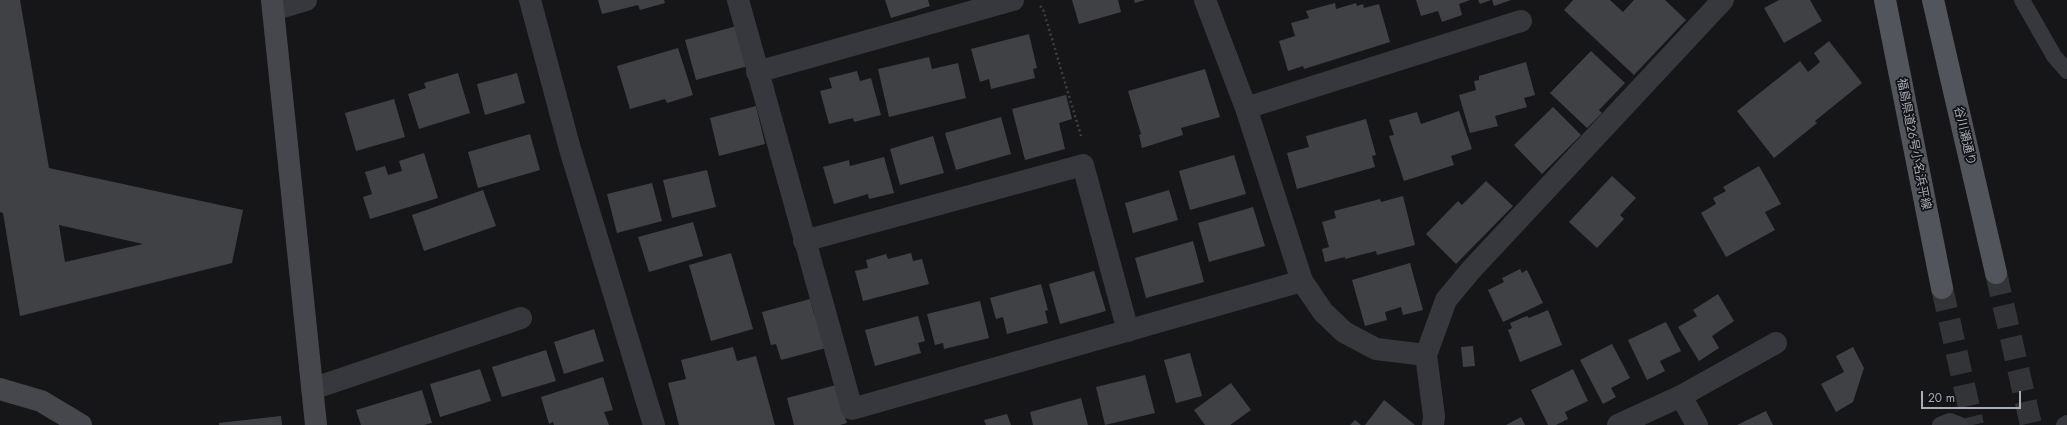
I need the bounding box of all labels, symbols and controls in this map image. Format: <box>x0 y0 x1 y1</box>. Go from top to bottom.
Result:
street label: 福島県道26号小名浜平線 <box>1893 77 1933 211</box>
street label: 谷川瀬通り <box>1950 105 1978 167</box>
scale bar <box>1923 383 2023 409</box>
text: 20 m <box>1928 389 1955 407</box>

